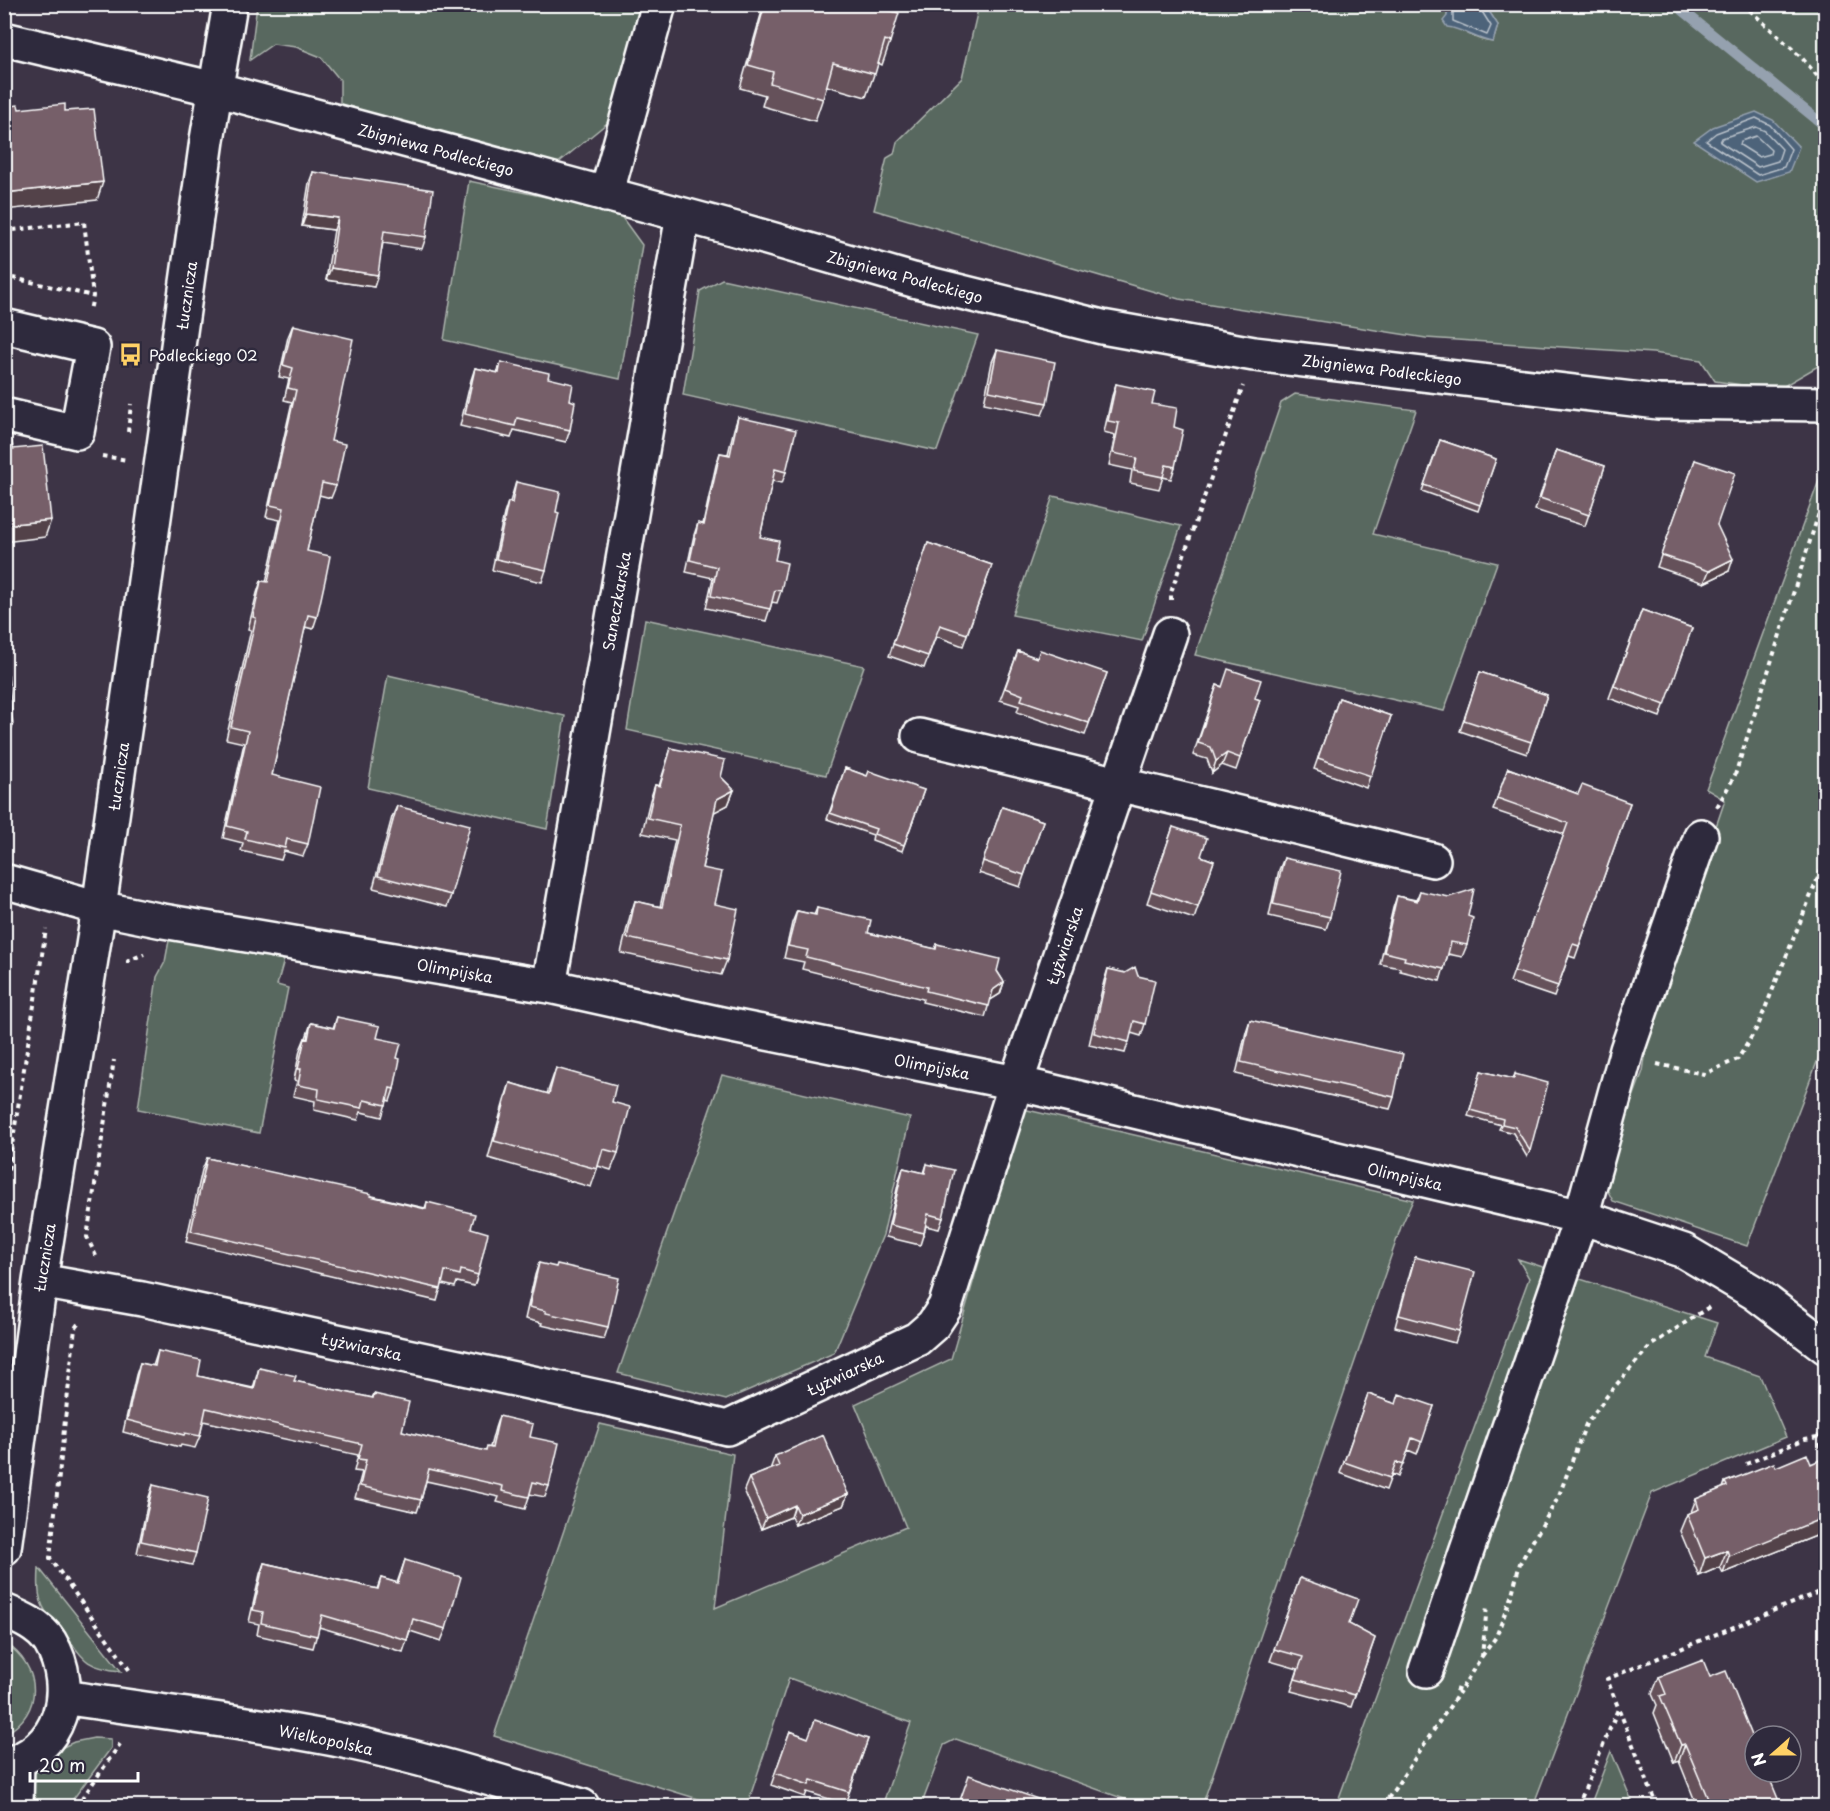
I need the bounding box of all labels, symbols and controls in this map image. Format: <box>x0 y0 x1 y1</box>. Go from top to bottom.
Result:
street label: Zbigniewa Podleckiego <box>355 117 517 181</box>
street label: Zbigniewa Podleckiego <box>824 244 986 308</box>
street label: Łucznicza <box>170 259 202 331</box>
bus stop icon: Podleckiego 02 <box>118 341 144 367</box>
place label: Podleckiego 02 <box>149 343 258 366</box>
street label: Zbigniewa Podleckiego <box>1301 348 1463 390</box>
street label: Saneczkarska <box>596 549 636 652</box>
street label: Łucznicza <box>102 740 134 812</box>
street label: Łyżwiarska <box>1040 902 1088 988</box>
street label: Olimpijska <box>415 952 495 988</box>
street label: Olimpijska <box>892 1047 973 1085</box>
street label: Olimpijska <box>1365 1156 1446 1196</box>
street label: Łucznicza <box>27 1221 61 1293</box>
street label: Łyżwiarska <box>319 1326 405 1366</box>
street label: Łyżwiarska <box>803 1345 887 1401</box>
street label: Wielkopolska <box>277 1718 376 1760</box>
north arrow <box>1743 1724 1803 1784</box>
scale bar <box>30 1745 138 1783</box>
text: N <box>1745 1750 1772 1770</box>
text: 20 m <box>39 1751 85 1778</box>

